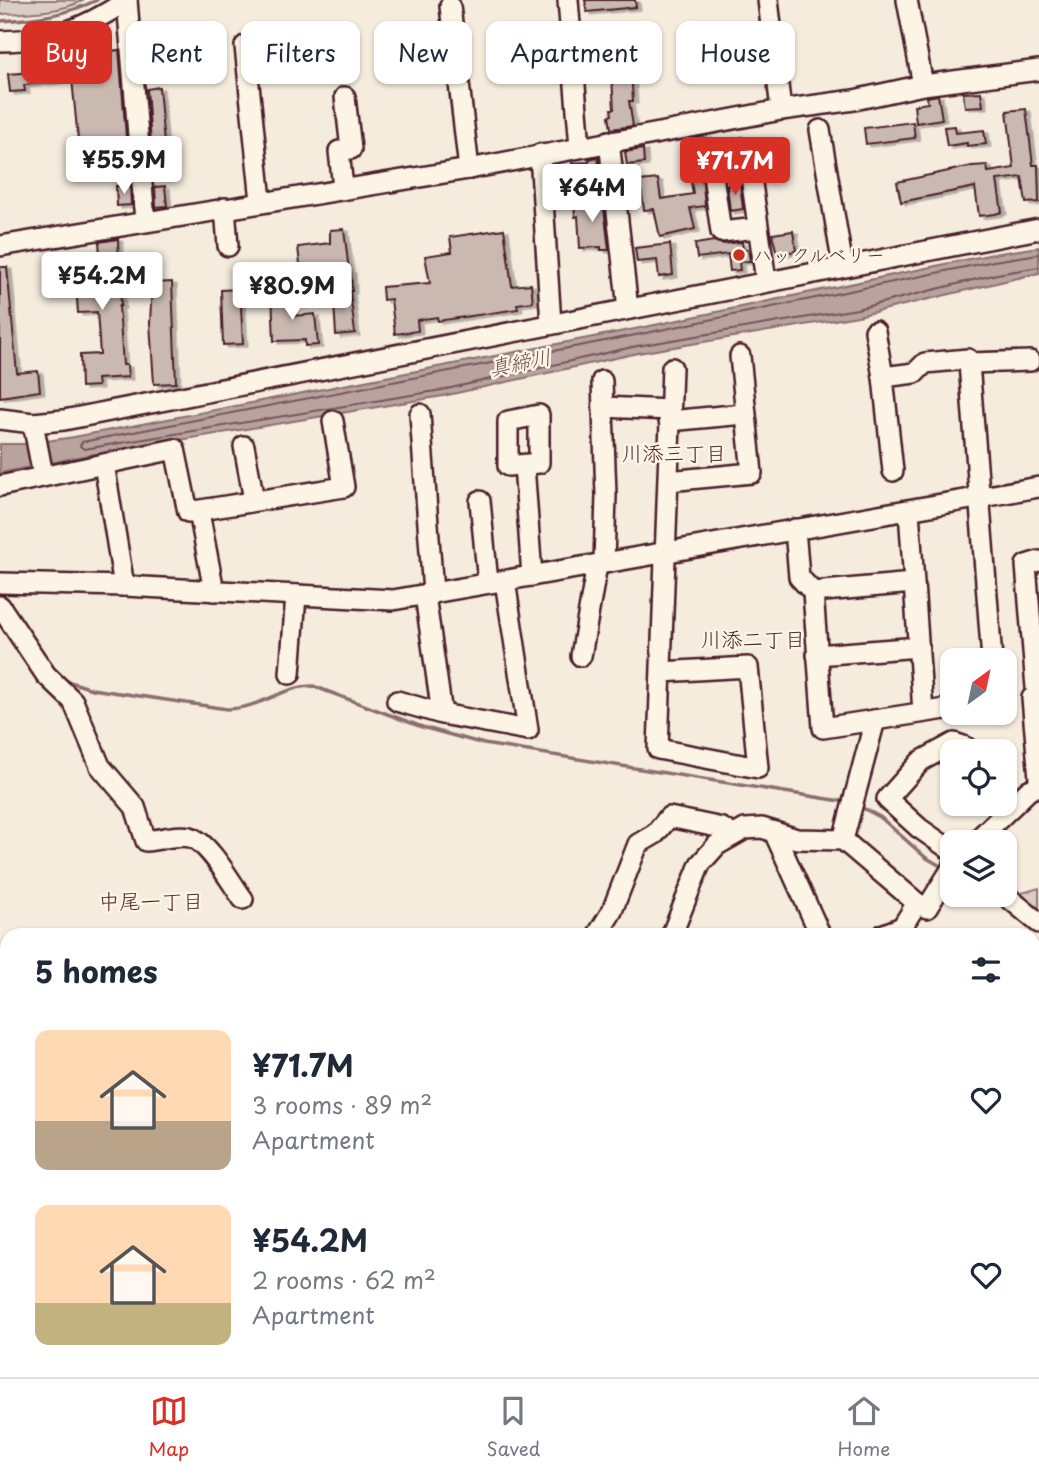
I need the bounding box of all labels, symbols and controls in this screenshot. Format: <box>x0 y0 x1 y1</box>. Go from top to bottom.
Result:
chip: Buy <box>21 21 112 84</box>
chip: Rent <box>126 21 227 84</box>
chip: Filters <box>241 21 360 84</box>
chip: New <box>374 21 472 84</box>
chip: Apartment <box>486 21 662 84</box>
chip: House <box>676 21 795 84</box>
pin: ¥55.9M <box>67 136 181 196</box>
pin: ¥71.7M <box>678 138 792 197</box>
text: ¥55.9M <box>82 141 166 176</box>
text: ¥71.7M <box>696 142 774 177</box>
pin: ¥64M <box>551 164 633 224</box>
text: ¥64M <box>558 169 626 204</box>
place label: ハックルベリー <box>753 240 885 268</box>
marker: ハックルベリー <box>731 247 747 263</box>
pin: ¥54.2M <box>45 252 159 312</box>
text: ¥54.2M <box>58 257 146 292</box>
pin: ¥80.9M <box>235 262 349 322</box>
text: ¥80.9M <box>249 267 335 302</box>
water label: 真締川 <box>486 339 554 383</box>
district label: 川添三丁目 <box>622 436 727 468</box>
district label: 川添二丁目 <box>701 622 806 654</box>
north arrow <box>940 648 1017 724</box>
map controls <box>940 648 1017 907</box>
button: locate <box>940 739 1017 816</box>
button: layers <box>940 830 1017 907</box>
district label: 中尾一丁目 <box>99 884 204 916</box>
text: 5 homes <box>35 948 158 993</box>
icon: filters <box>967 951 1005 989</box>
text: ¥71.7M <box>252 1042 354 1087</box>
icon: home <box>91 1058 175 1142</box>
icon: heart <box>967 1081 1005 1119</box>
text: 3 rooms · 89 m² <box>252 1087 432 1122</box>
text: Apartment <box>252 1122 375 1157</box>
text: ¥54.2M <box>252 1217 368 1262</box>
icon: home <box>91 1233 175 1317</box>
icon: heart <box>967 1256 1005 1294</box>
text: 2 rooms · 62 m² <box>252 1262 436 1297</box>
text: Apartment <box>252 1297 375 1332</box>
tab: Map <box>149 1392 189 1462</box>
tab: Saved <box>486 1392 540 1462</box>
tab: Home <box>838 1392 890 1462</box>

